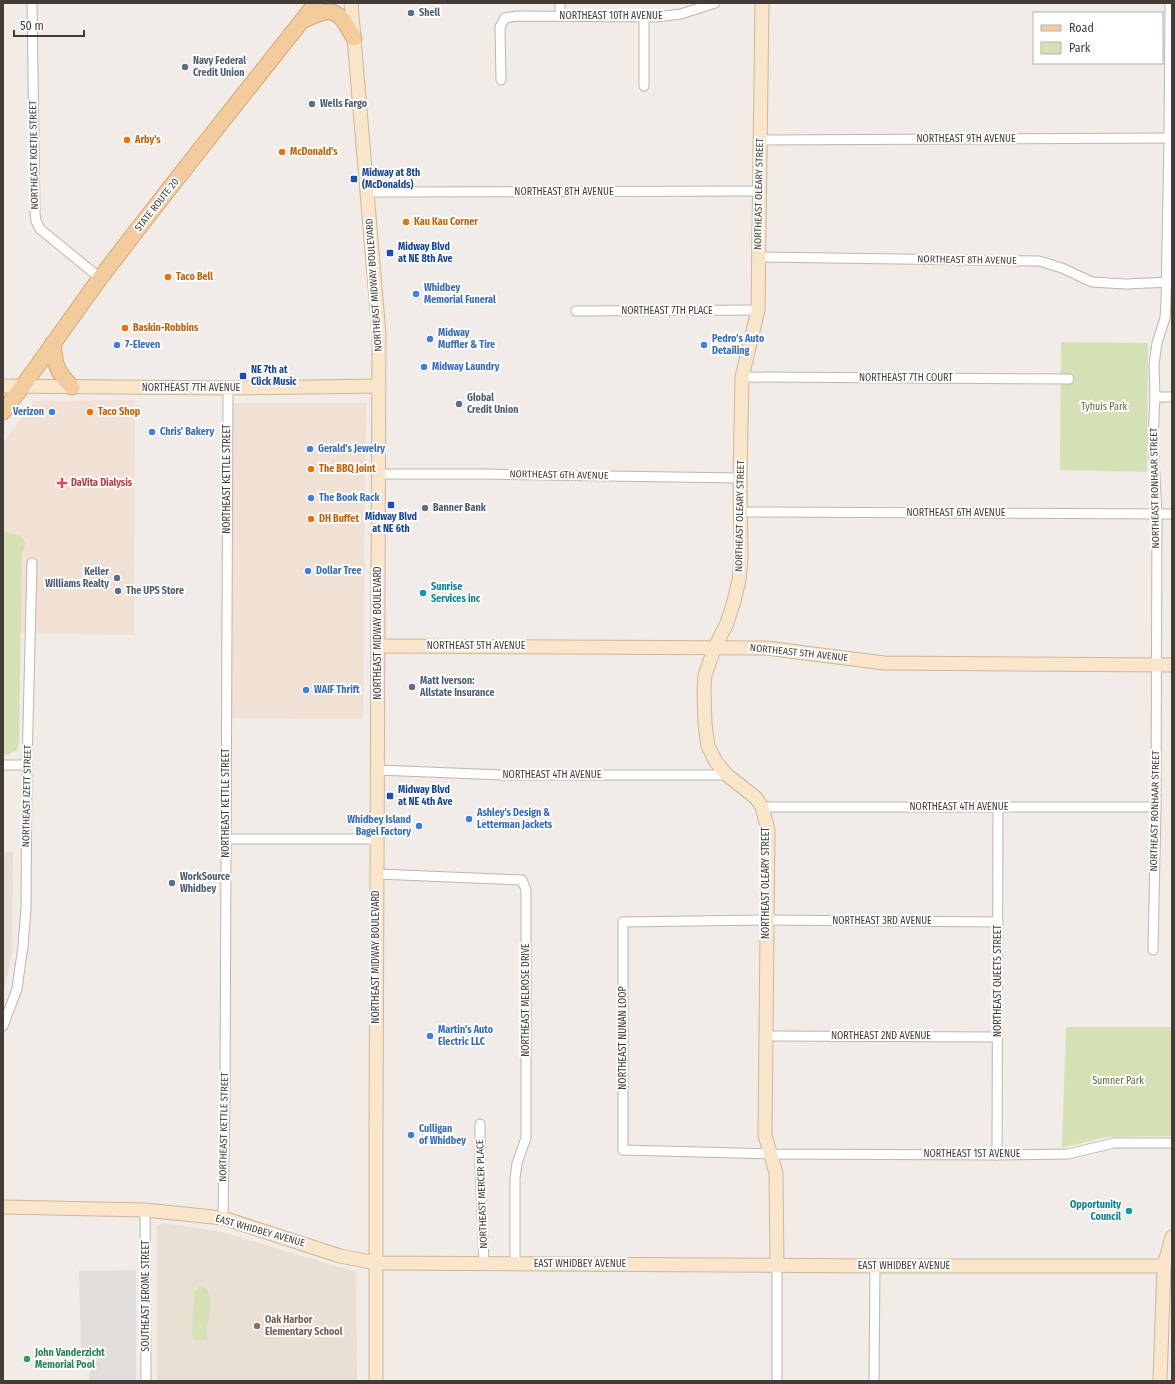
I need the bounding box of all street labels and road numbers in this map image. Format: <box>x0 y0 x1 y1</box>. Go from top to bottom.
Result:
street label: NORTHEAST 10TH AVENUE <box>559 10 663 22</box>
street label: NORTHEAST KOETJE STREET <box>27 100 41 210</box>
street label: NORTHEAST 9TH AVENUE <box>916 133 1016 145</box>
street label: NORTHEAST OLEARY STREET <box>752 138 766 250</box>
street label: STATE ROUTE 20 <box>133 176 181 234</box>
street label: NORTHEAST 8TH AVENUE <box>514 186 614 198</box>
street label: NORTHEAST MIDWAY BOULEVARD <box>363 218 385 352</box>
street label: NORTHEAST 8TH AVENUE <box>917 253 1017 267</box>
street label: NORTHEAST 7TH PLACE <box>621 305 713 317</box>
street label: NORTHEAST 7TH COURT <box>859 372 953 384</box>
street label: NORTHEAST 7TH AVENUE <box>142 382 241 394</box>
street label: NORTHEAST KETTLE STREET <box>221 424 233 534</box>
street label: NORTHEAST RONHAAR STREET <box>1148 427 1162 549</box>
street label: NORTHEAST OLEARY STREET <box>733 460 747 572</box>
street label: NORTHEAST 6TH AVENUE <box>509 468 609 482</box>
street label: NORTHEAST 6TH AVENUE <box>907 507 1006 519</box>
street label: NORTHEAST MIDWAY BOULEVARD <box>372 566 384 700</box>
street label: NORTHEAST 5TH AVENUE <box>427 640 526 652</box>
street label: NORTHEAST 5TH AVENUE <box>749 642 849 664</box>
street label: NORTHEAST IZETT STREET <box>20 744 34 847</box>
street label: NORTHEAST KETTLE STREET <box>220 748 232 858</box>
street label: NORTHEAST RONHAAR STREET <box>1148 750 1162 872</box>
street label: NORTHEAST 4TH AVENUE <box>503 769 602 781</box>
street label: NORTHEAST 4TH AVENUE <box>910 801 1009 813</box>
street label: NORTHEAST OLEARY STREET <box>760 827 772 939</box>
street label: NORTHEAST MIDWAY BOULEVARD <box>370 890 382 1024</box>
street label: NORTHEAST 3RD AVENUE <box>832 915 932 927</box>
street label: NORTHEAST QUEETS STREET <box>992 925 1004 1037</box>
street label: NORTHEAST MELROSE DRIVE <box>520 943 532 1057</box>
street label: NORTHEAST NUNAN LOOP <box>617 986 629 1090</box>
street label: NORTHEAST 2ND AVENUE <box>831 1030 931 1042</box>
street label: NORTHEAST KETTLE STREET <box>217 1072 231 1182</box>
street label: NORTHEAST MERCER PLACE <box>474 1139 490 1249</box>
street label: NORTHEAST 1ST AVENUE <box>923 1148 1021 1160</box>
street label: EAST WHIDBEY AVENUE <box>214 1212 306 1250</box>
street label: SOUTHEAST JEROME STREET <box>140 1240 152 1352</box>
street label: EAST WHIDBEY AVENUE <box>534 1258 627 1270</box>
street label: EAST WHIDBEY AVENUE <box>858 1260 951 1272</box>

